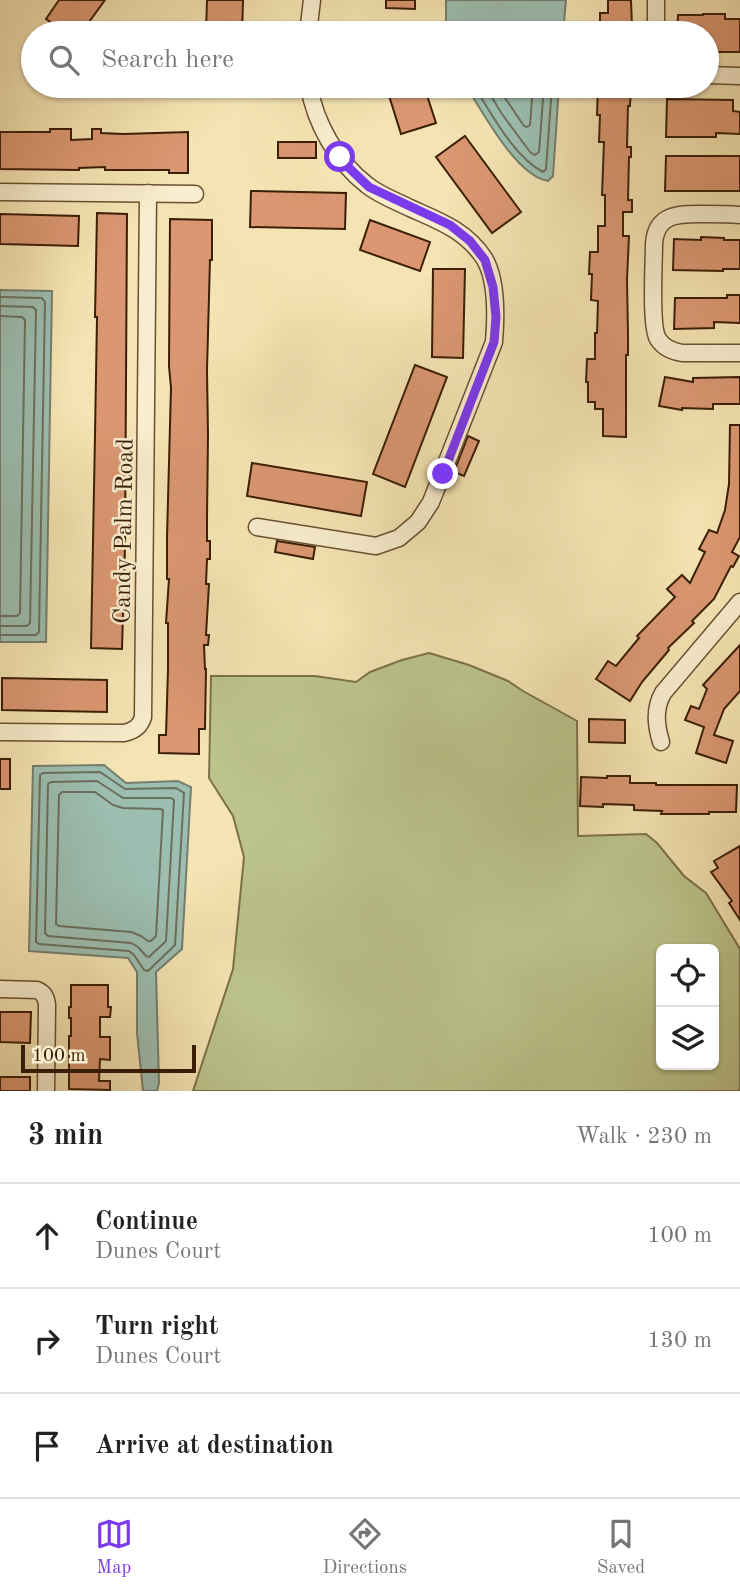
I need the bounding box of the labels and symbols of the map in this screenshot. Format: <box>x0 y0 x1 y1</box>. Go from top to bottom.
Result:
route start <box>324 141 355 172</box>
street label: Candy Palm Road <box>111 438 139 624</box>
route end <box>427 458 458 489</box>
scale bar <box>21 1042 196 1074</box>

